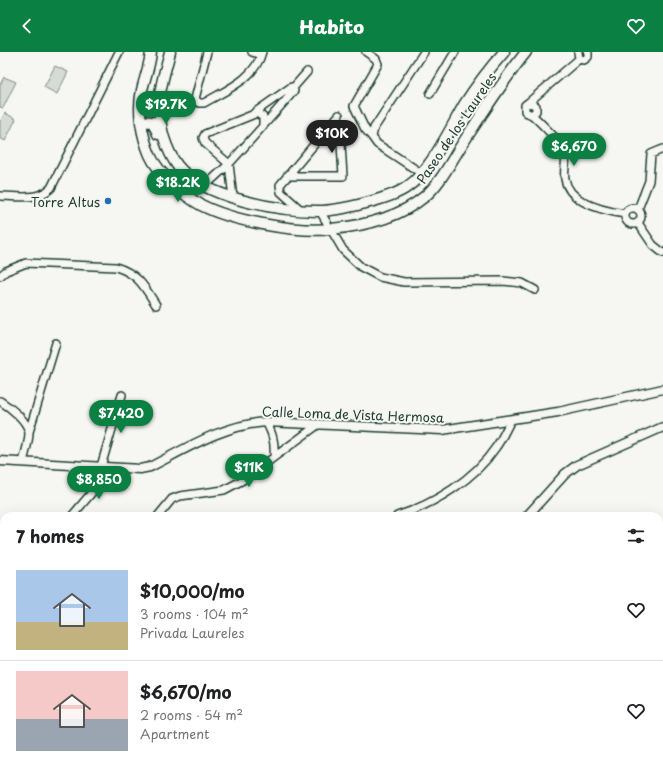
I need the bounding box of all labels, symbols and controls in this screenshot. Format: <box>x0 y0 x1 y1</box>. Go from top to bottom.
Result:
text: Habito <box>299 13 364 40</box>
icon: back <box>16 15 38 37</box>
icon: heart <box>625 15 647 37</box>
street label: Paseo de los Laureles <box>412 68 500 188</box>
pin: $19.7K <box>133 91 199 125</box>
text: $19.7K <box>145 94 187 113</box>
pin: $10K <box>308 120 356 154</box>
text: $10K <box>315 123 349 142</box>
pin: $6,670 <box>541 133 607 167</box>
text: $6,670 <box>551 136 597 155</box>
pin: $18.2K <box>145 169 211 203</box>
text: $18.2K <box>156 172 200 191</box>
place label: Torre Altus <box>31 192 100 211</box>
marker: Torre Altus <box>103 196 113 206</box>
pin: $7,420 <box>88 400 154 434</box>
street label: Calle Loma de Vista Hermosa <box>262 401 445 427</box>
text: $7,420 <box>98 403 144 422</box>
pin: $11K <box>225 454 273 488</box>
text: $11K <box>234 457 264 476</box>
pin: $8,850 <box>66 466 132 500</box>
text: $8,850 <box>76 469 122 488</box>
text: 7 homes <box>16 523 84 549</box>
icon: filters <box>625 525 647 547</box>
text: $10,000/mo <box>140 578 245 604</box>
icon: home <box>48 586 96 634</box>
icon: heart <box>625 599 647 621</box>
text: 3 rooms · 104 m² <box>140 604 249 623</box>
text: Privada Laureles <box>140 623 244 642</box>
text: $6,670/mo <box>140 679 232 705</box>
icon: home <box>48 687 96 735</box>
icon: heart <box>625 700 647 722</box>
text: 2 rooms · 54 m² <box>140 705 243 724</box>
text: Apartment <box>140 724 209 743</box>

